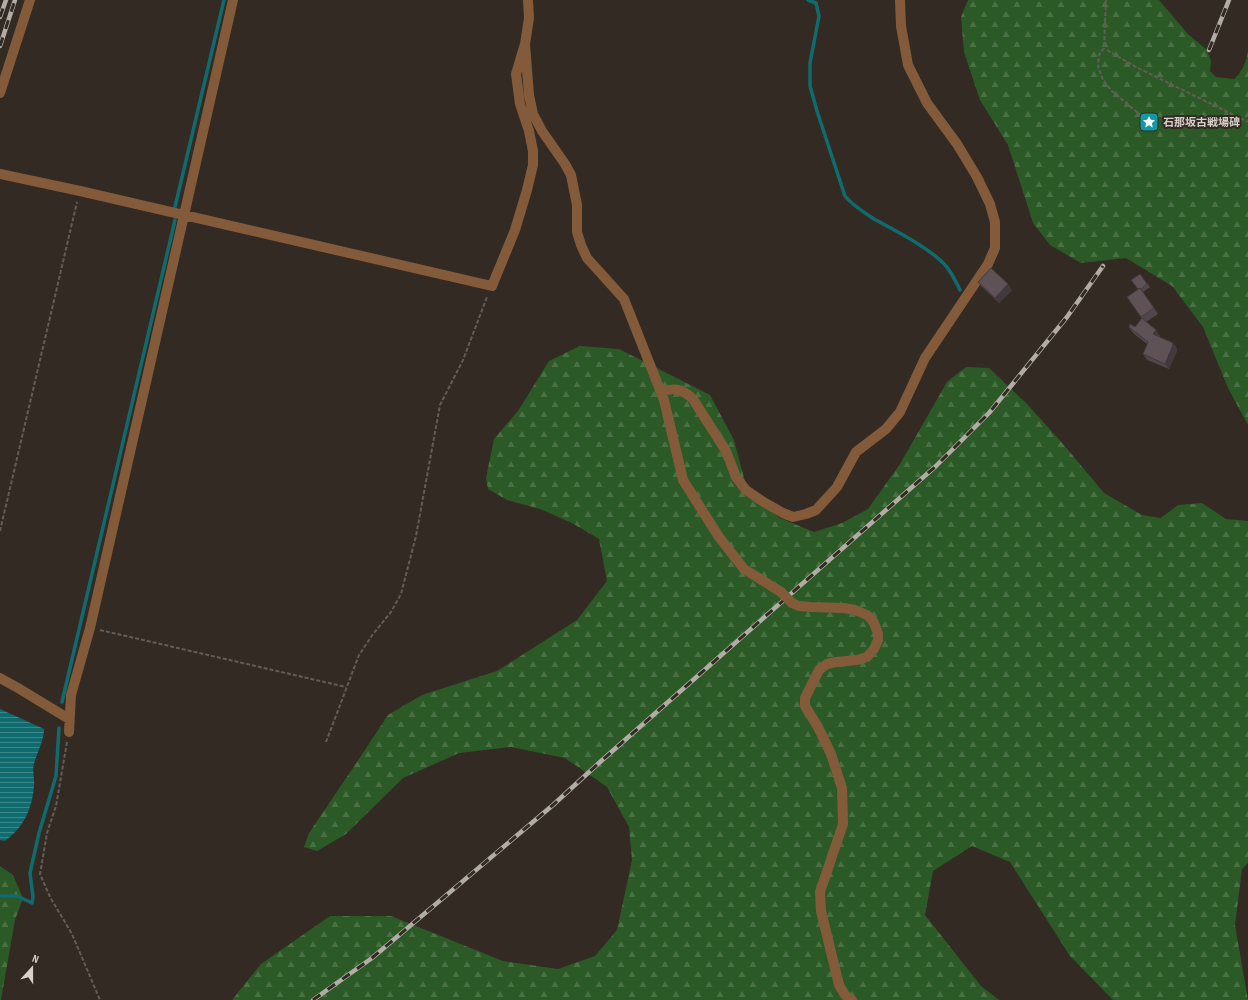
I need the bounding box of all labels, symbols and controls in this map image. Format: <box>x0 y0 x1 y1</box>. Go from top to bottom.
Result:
place icon: 石那坂古戦場碑 <box>1138 111 1160 133</box>
place label: 石那坂古戦場碑 <box>1163 116 1240 129</box>
north arrow <box>12 948 52 988</box>
text: N <box>30 952 41 966</box>

